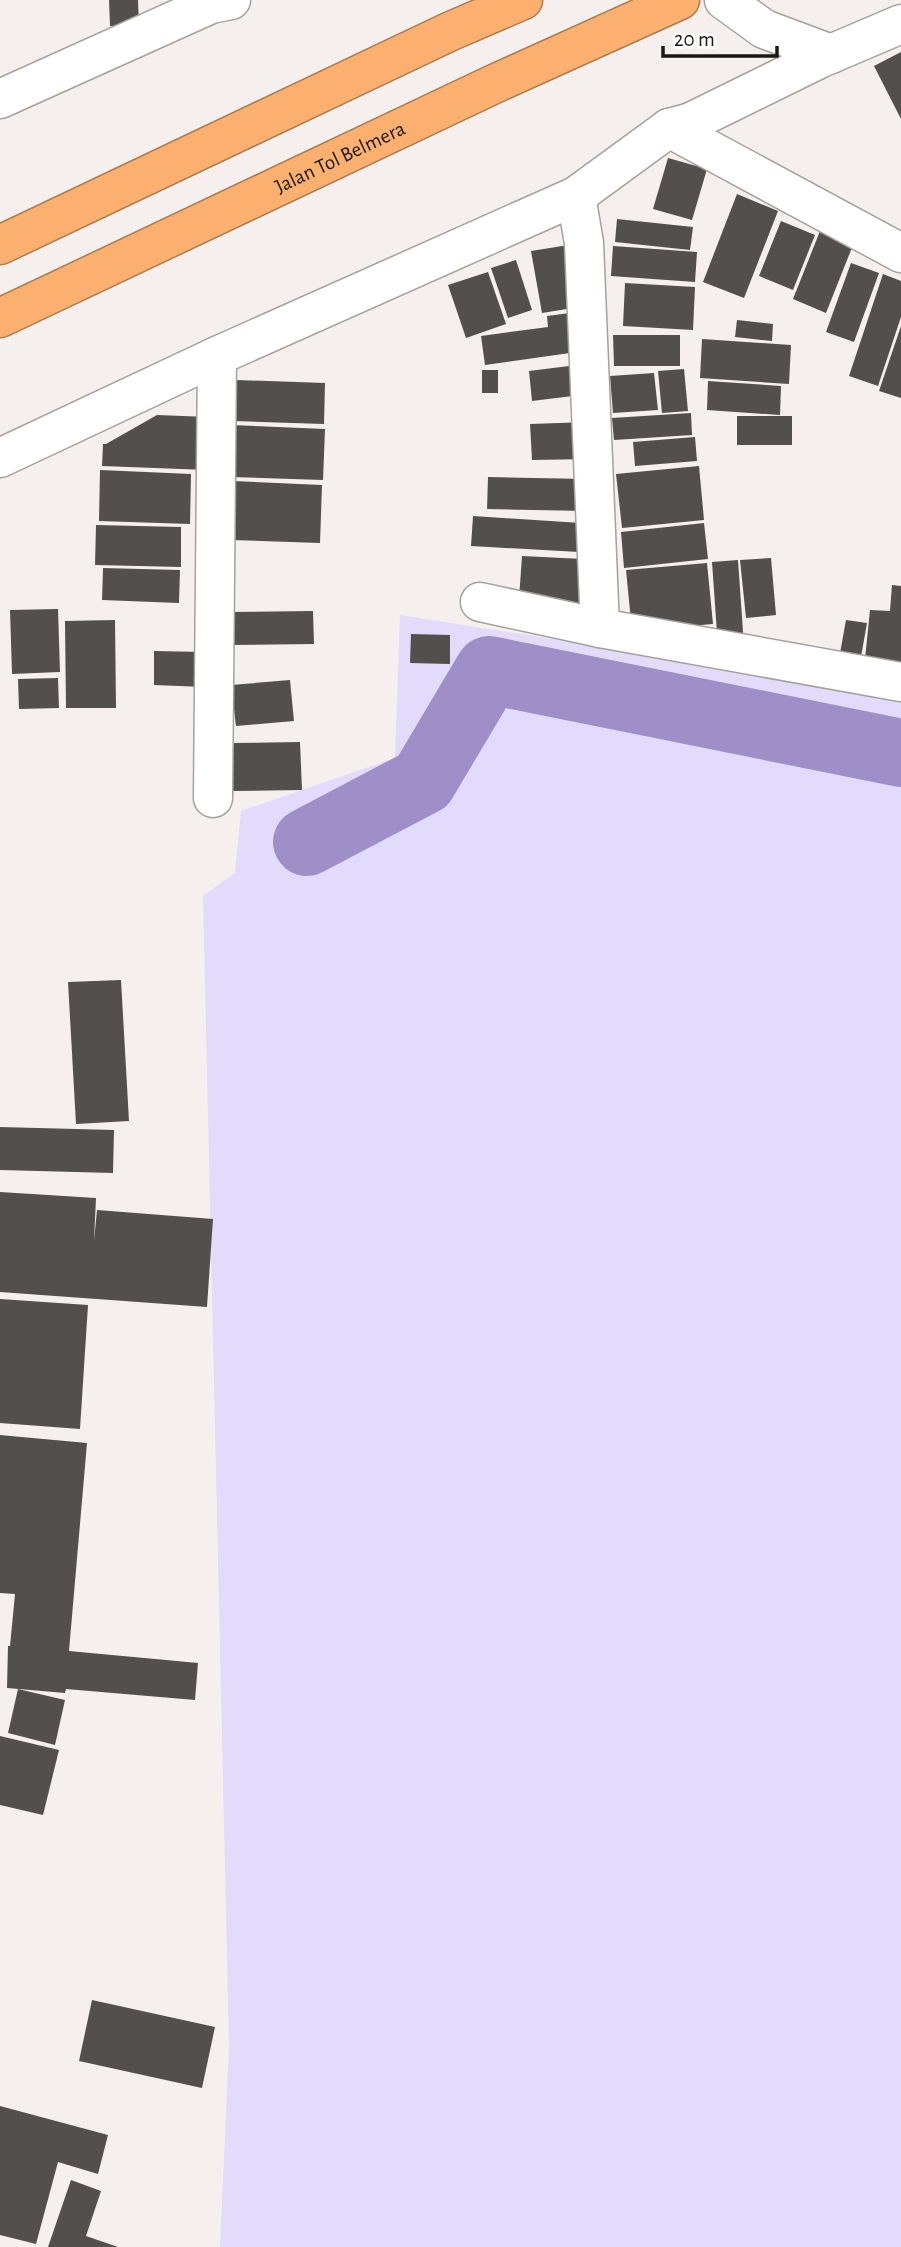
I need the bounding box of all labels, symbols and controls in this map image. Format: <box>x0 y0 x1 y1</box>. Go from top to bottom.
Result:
scale bar <box>663 14 777 58</box>
text: 20 m <box>674 29 715 50</box>
street label: Jalan Tol Belmera <box>271 117 408 197</box>

